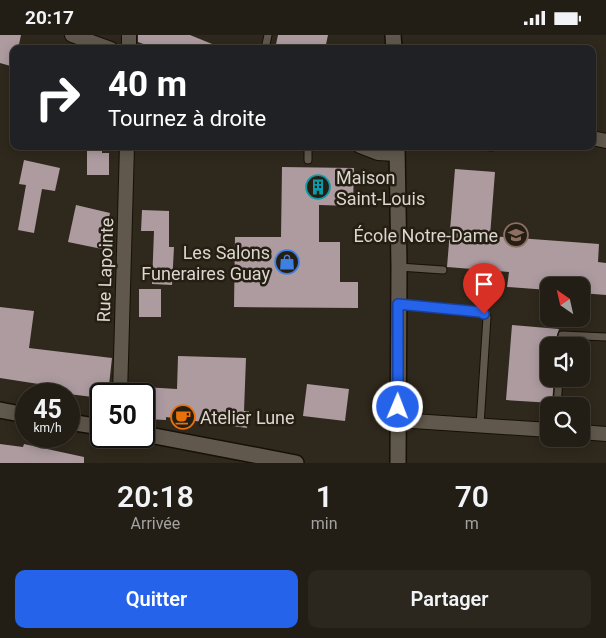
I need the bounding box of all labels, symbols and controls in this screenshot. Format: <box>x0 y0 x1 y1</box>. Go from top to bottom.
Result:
text: 20:17 <box>25 6 74 29</box>
text: 40 m <box>108 64 187 105</box>
icon: right <box>25 65 90 130</box>
text: Tournez à droite <box>108 106 266 131</box>
place label: Maison Saint-Louis <box>336 167 425 209</box>
building icon: Maison Saint-Louis <box>305 174 331 200</box>
street label: Rue Lapointe <box>93 217 117 323</box>
school or university icon: École Notre-Dame <box>503 222 529 248</box>
place label: École Notre-Dame <box>353 225 498 246</box>
place label: Les Salons Funeraires Guay <box>141 242 270 284</box>
shop icon: Les Salons Funeraires Guay <box>274 249 300 275</box>
pin <box>463 263 505 314</box>
icon: arrive <box>470 270 498 298</box>
north arrow <box>540 277 590 327</box>
map controls <box>540 277 590 447</box>
button: sound <box>540 337 590 387</box>
position arrow <box>371 380 423 432</box>
speed limit sign: 50 <box>90 383 155 448</box>
text: 45 <box>33 395 62 424</box>
button: search <box>540 397 590 447</box>
cafe icon: Atelier Lune <box>170 404 196 430</box>
place label: Atelier Lune <box>200 407 295 428</box>
text: km/h <box>33 421 62 435</box>
text: 20:18 <box>117 479 194 514</box>
text: 1 <box>316 479 333 514</box>
text: 70 <box>455 479 489 514</box>
text: Arrivée <box>131 514 180 533</box>
text: min <box>311 514 338 533</box>
text: m <box>465 514 479 533</box>
button: Quitter <box>15 570 298 628</box>
button: Partager <box>308 570 591 628</box>

